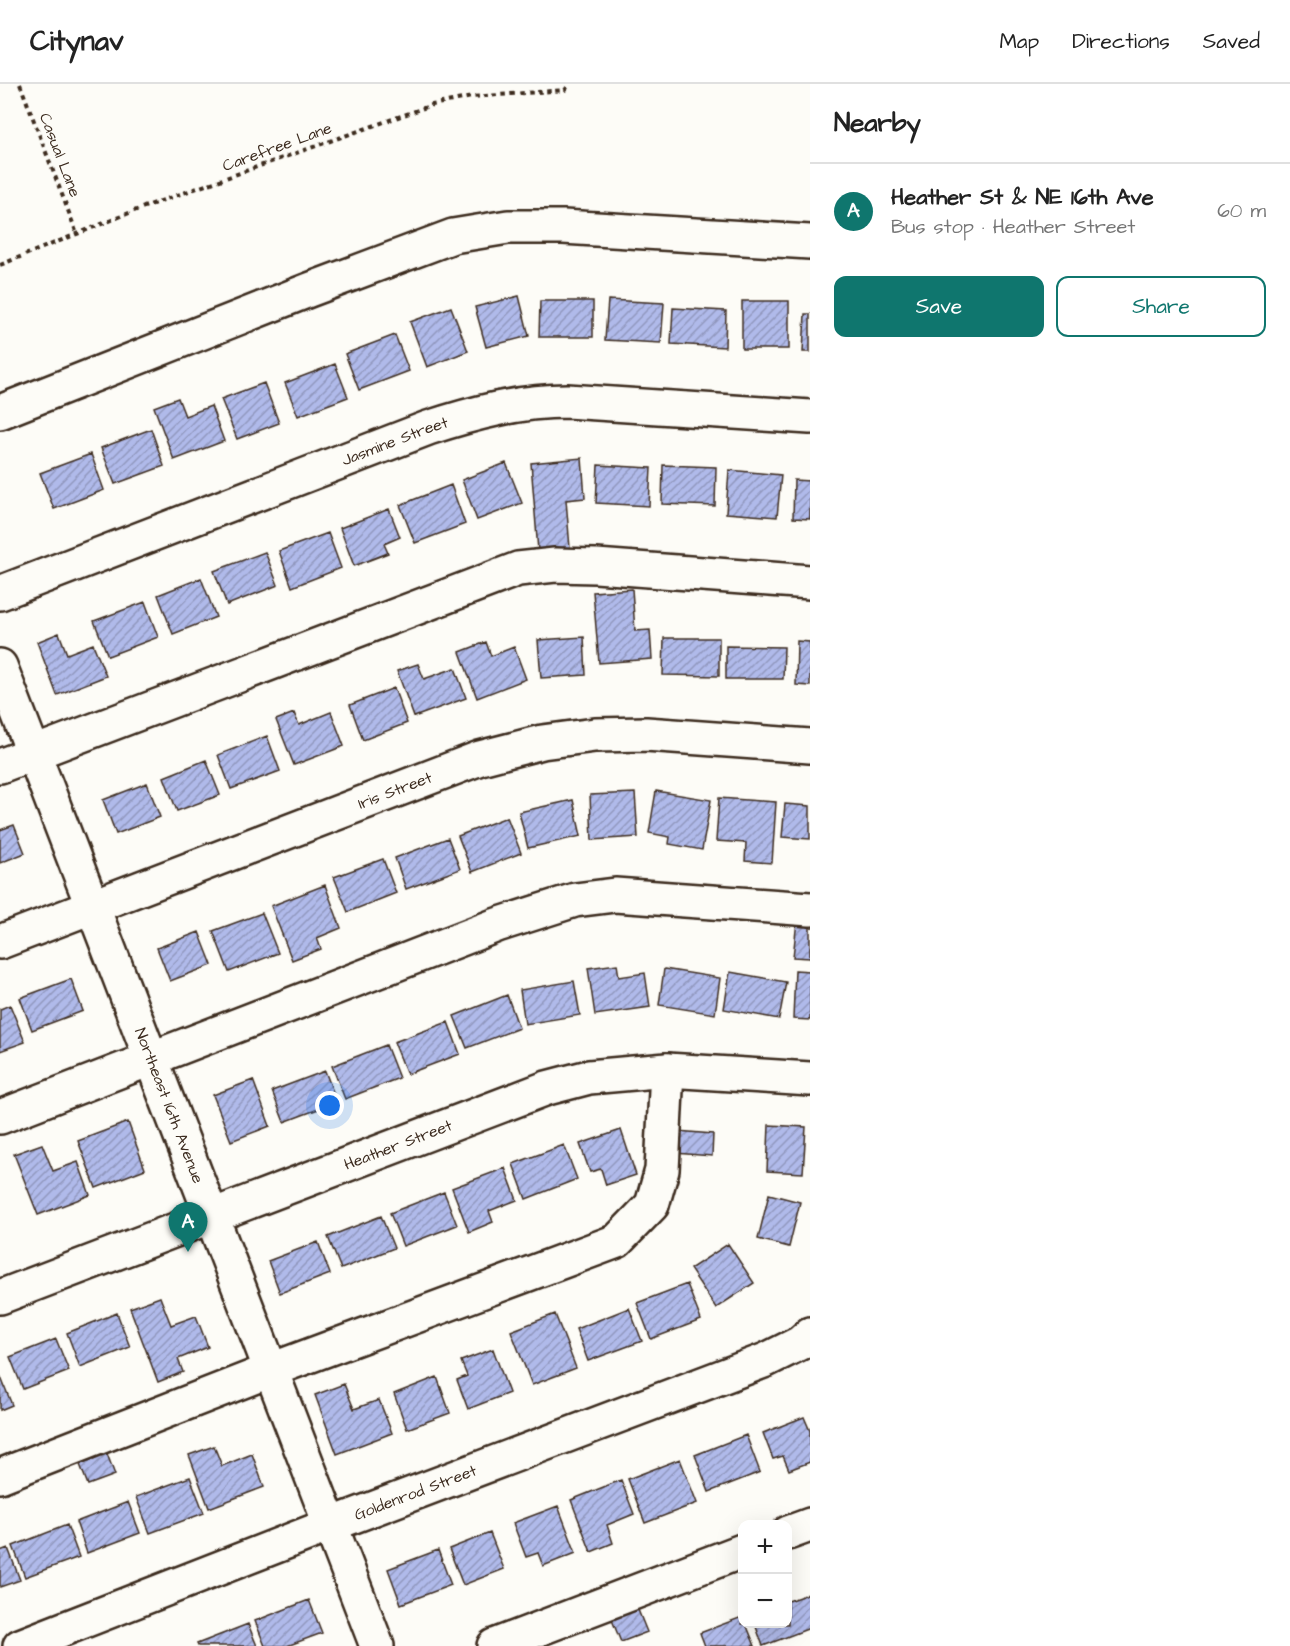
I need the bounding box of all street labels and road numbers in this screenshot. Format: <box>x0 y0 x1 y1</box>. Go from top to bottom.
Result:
street label: Casual Lane <box>34 110 86 201</box>
street label: Carefree Lane <box>219 117 335 177</box>
street label: Jasmine Street <box>339 411 451 471</box>
street label: Iris Street <box>355 766 436 815</box>
street label: Northeast 16th Avenue <box>129 1025 209 1187</box>
street label: Heather Street <box>341 1114 456 1176</box>
street label: Goldenrod Street <box>351 1459 480 1526</box>

